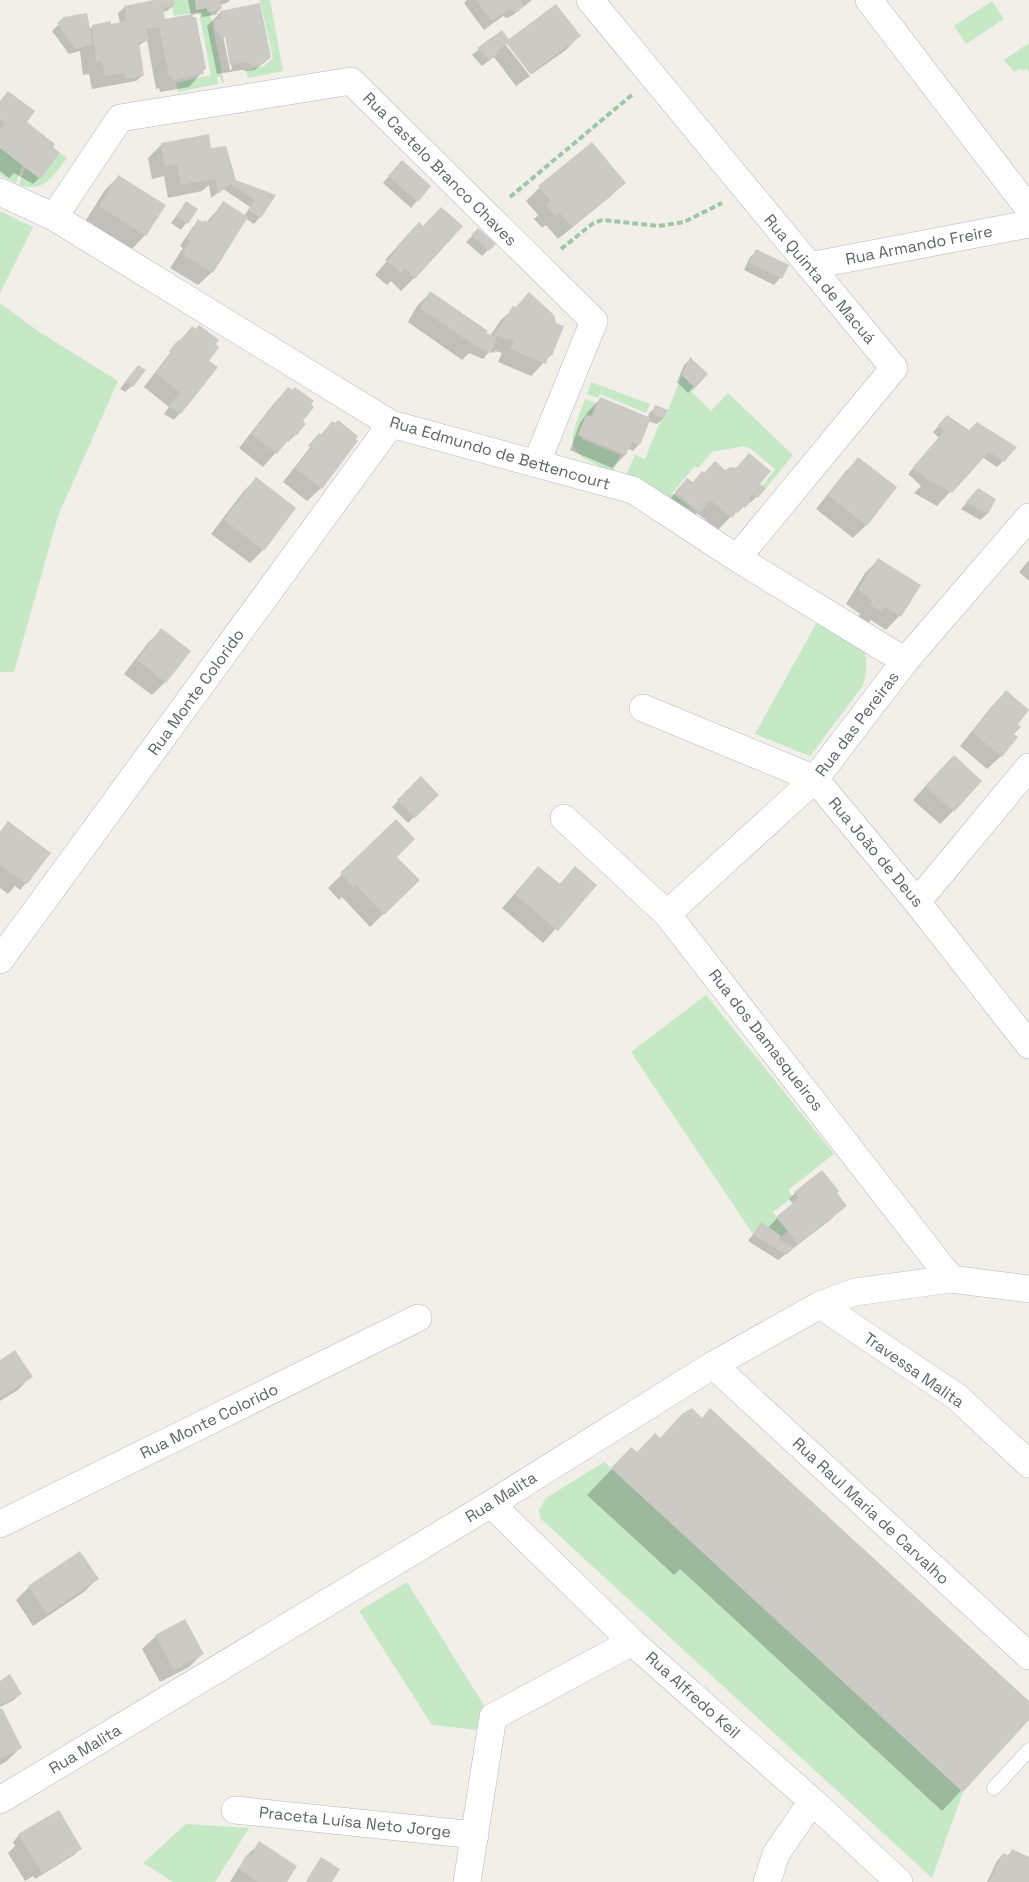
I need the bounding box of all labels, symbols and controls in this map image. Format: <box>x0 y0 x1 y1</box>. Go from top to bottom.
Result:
street label: Rua Castelo Branco Chaves <box>359 88 521 250</box>
street label: Rua Quinta de Macuá <box>760 210 880 348</box>
street label: Rua Armando Freire <box>844 220 994 270</box>
street label: Rua Edmundo de Bettencourt <box>387 411 613 495</box>
street label: Rua Monte Colorido <box>143 625 249 759</box>
street label: Rua das Pereiras <box>811 667 903 781</box>
street label: Rua João de Deus <box>824 793 928 911</box>
street label: Rua dos Damasqueiros <box>704 965 828 1115</box>
street label: Travessa Malita <box>860 1328 968 1412</box>
street label: Rua Monte Colorido <box>136 1378 282 1464</box>
street label: Rua Raul Maria de Carvalho <box>788 1433 954 1589</box>
street label: Rua Malita <box>461 1467 541 1527</box>
street label: Rua Alfredo Keil <box>641 1647 745 1743</box>
street label: Rua Malita <box>45 1719 125 1779</box>
street label: Praceta Luísa Neto Jorge <box>258 1801 452 1843</box>

